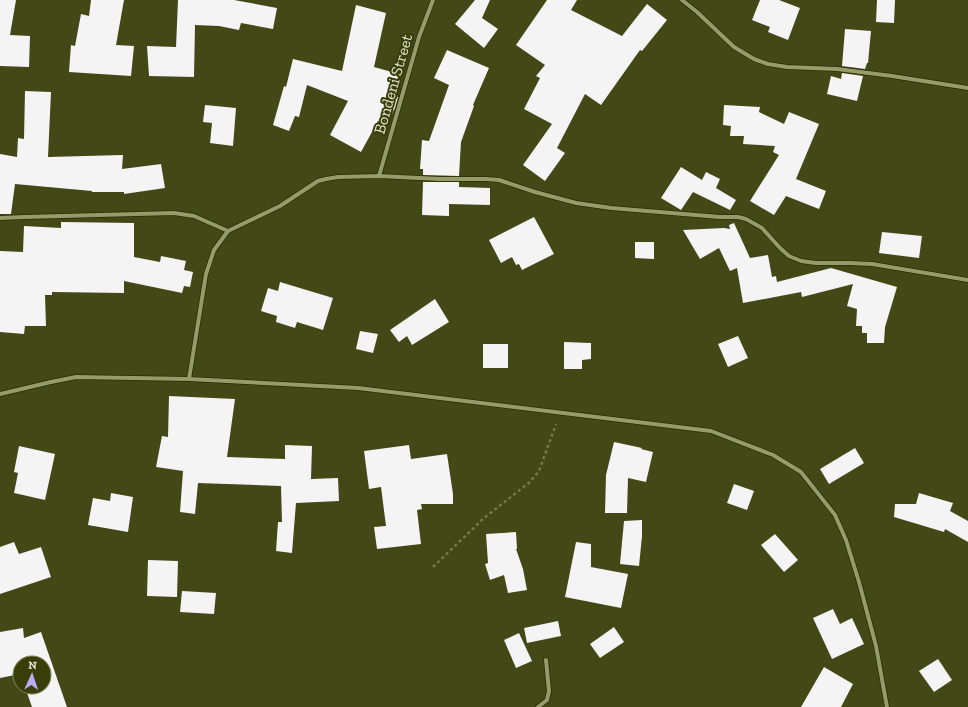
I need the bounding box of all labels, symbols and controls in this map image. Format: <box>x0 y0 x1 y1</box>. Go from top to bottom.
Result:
street label: Bondeni Street <box>370 32 416 136</box>
north arrow <box>12 655 52 695</box>
text: N <box>28 659 38 672</box>

